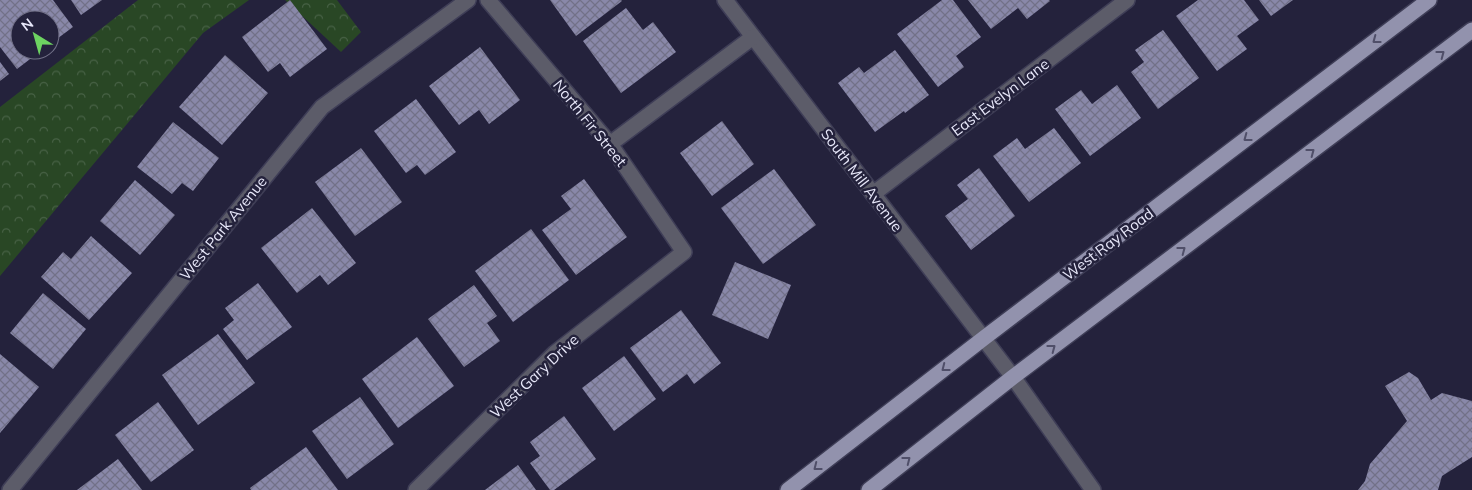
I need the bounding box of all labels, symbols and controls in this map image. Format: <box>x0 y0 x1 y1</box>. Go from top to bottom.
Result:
north arrow <box>10 10 60 60</box>
text: N <box>18 14 37 35</box>
one-way arrow <box>1373 34 1382 43</box>
one-way arrow <box>1435 51 1445 60</box>
street label: East Evelyn Lane <box>947 54 1053 140</box>
street label: North Fir Street <box>549 76 631 170</box>
street label: South Mill Avenue <box>817 125 907 235</box>
one-way arrow <box>1244 133 1253 141</box>
one-way arrow <box>1305 149 1315 158</box>
street label: West Park Avenue <box>175 172 271 284</box>
street label: West Ray Road <box>1059 204 1157 284</box>
one-way arrow <box>1176 247 1186 256</box>
street label: West Gary Drive <box>486 330 582 422</box>
one-way arrow <box>1046 345 1055 353</box>
one-way arrow <box>941 362 951 371</box>
one-way arrow <box>901 457 911 466</box>
one-way arrow <box>814 462 823 470</box>

